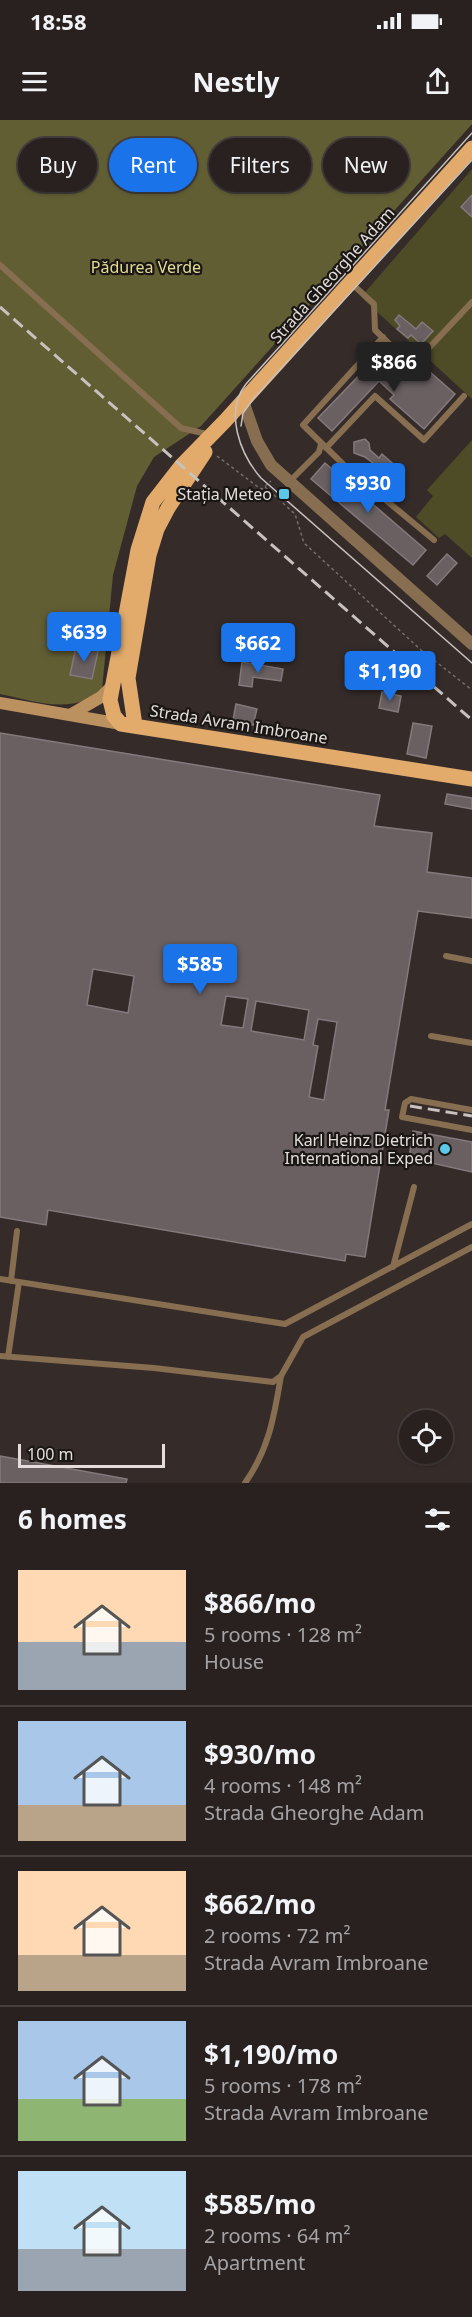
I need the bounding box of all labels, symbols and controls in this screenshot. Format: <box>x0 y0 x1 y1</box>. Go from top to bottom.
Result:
text: 18:58 <box>30 6 87 36</box>
text: Nestly <box>193 63 279 100</box>
icon: menu <box>18 65 51 98</box>
icon: share <box>421 65 454 98</box>
chip: Buy <box>18 138 97 192</box>
chip: Rent <box>109 138 197 192</box>
chip: Filters <box>209 138 311 192</box>
chip: New <box>323 138 409 192</box>
street label: Strada Gheorghe Adam <box>265 202 399 348</box>
park label: Pădurea Verde <box>91 256 201 278</box>
pin: $866 <box>358 342 430 393</box>
text: $866 <box>371 348 417 375</box>
pin: $930 <box>332 463 404 514</box>
text: $930 <box>345 469 391 496</box>
place label: Stația Meteo <box>177 483 272 505</box>
marker: Stația Meteo <box>277 487 291 501</box>
pin: $639 <box>48 612 120 663</box>
text: $639 <box>61 618 107 645</box>
pin: $662 <box>222 623 294 674</box>
text: $662 <box>235 629 281 656</box>
pin: $1,190 <box>341 651 439 702</box>
text: $1,190 <box>359 657 421 684</box>
street label: Strada Avram Imbroane <box>149 699 329 749</box>
pin: $585 <box>164 944 236 995</box>
text: $585 <box>177 950 223 977</box>
place label: Karl Heinz Dietrich International Exped <box>285 1129 433 1169</box>
marker: Karl Heinz Dietrich International Exped <box>438 1142 452 1156</box>
map controls <box>399 1410 453 1464</box>
button: locate <box>399 1410 453 1464</box>
scale bar <box>18 1441 165 1468</box>
text: 100 m <box>27 1443 74 1465</box>
text: 6 homes <box>18 1501 127 1537</box>
icon: filters <box>421 1503 454 1536</box>
text: $866/mo <box>204 1585 316 1621</box>
icon: home <box>66 1594 138 1666</box>
text: 5 rooms · 128 m² <box>204 1621 362 1648</box>
text: House <box>204 1648 264 1675</box>
text: $930/mo <box>204 1736 316 1772</box>
icon: home <box>66 1745 138 1817</box>
text: 4 rooms · 148 m² <box>204 1772 362 1799</box>
text: Strada Gheorghe Adam <box>204 1799 425 1826</box>
text: $662/mo <box>204 1886 316 1922</box>
icon: home <box>66 1895 138 1967</box>
text: 2 rooms · 72 m² <box>204 1922 351 1949</box>
text: Strada Avram Imbroane <box>204 1949 429 1976</box>
text: $1,190/mo <box>204 2036 338 2072</box>
icon: home <box>66 2045 138 2117</box>
text: 5 rooms · 178 m² <box>204 2072 362 2099</box>
text: Strada Avram Imbroane <box>204 2099 429 2126</box>
text: $585/mo <box>204 2186 316 2222</box>
icon: home <box>66 2195 138 2267</box>
text: 2 rooms · 64 m² <box>204 2222 351 2249</box>
text: Apartment <box>204 2249 305 2276</box>

